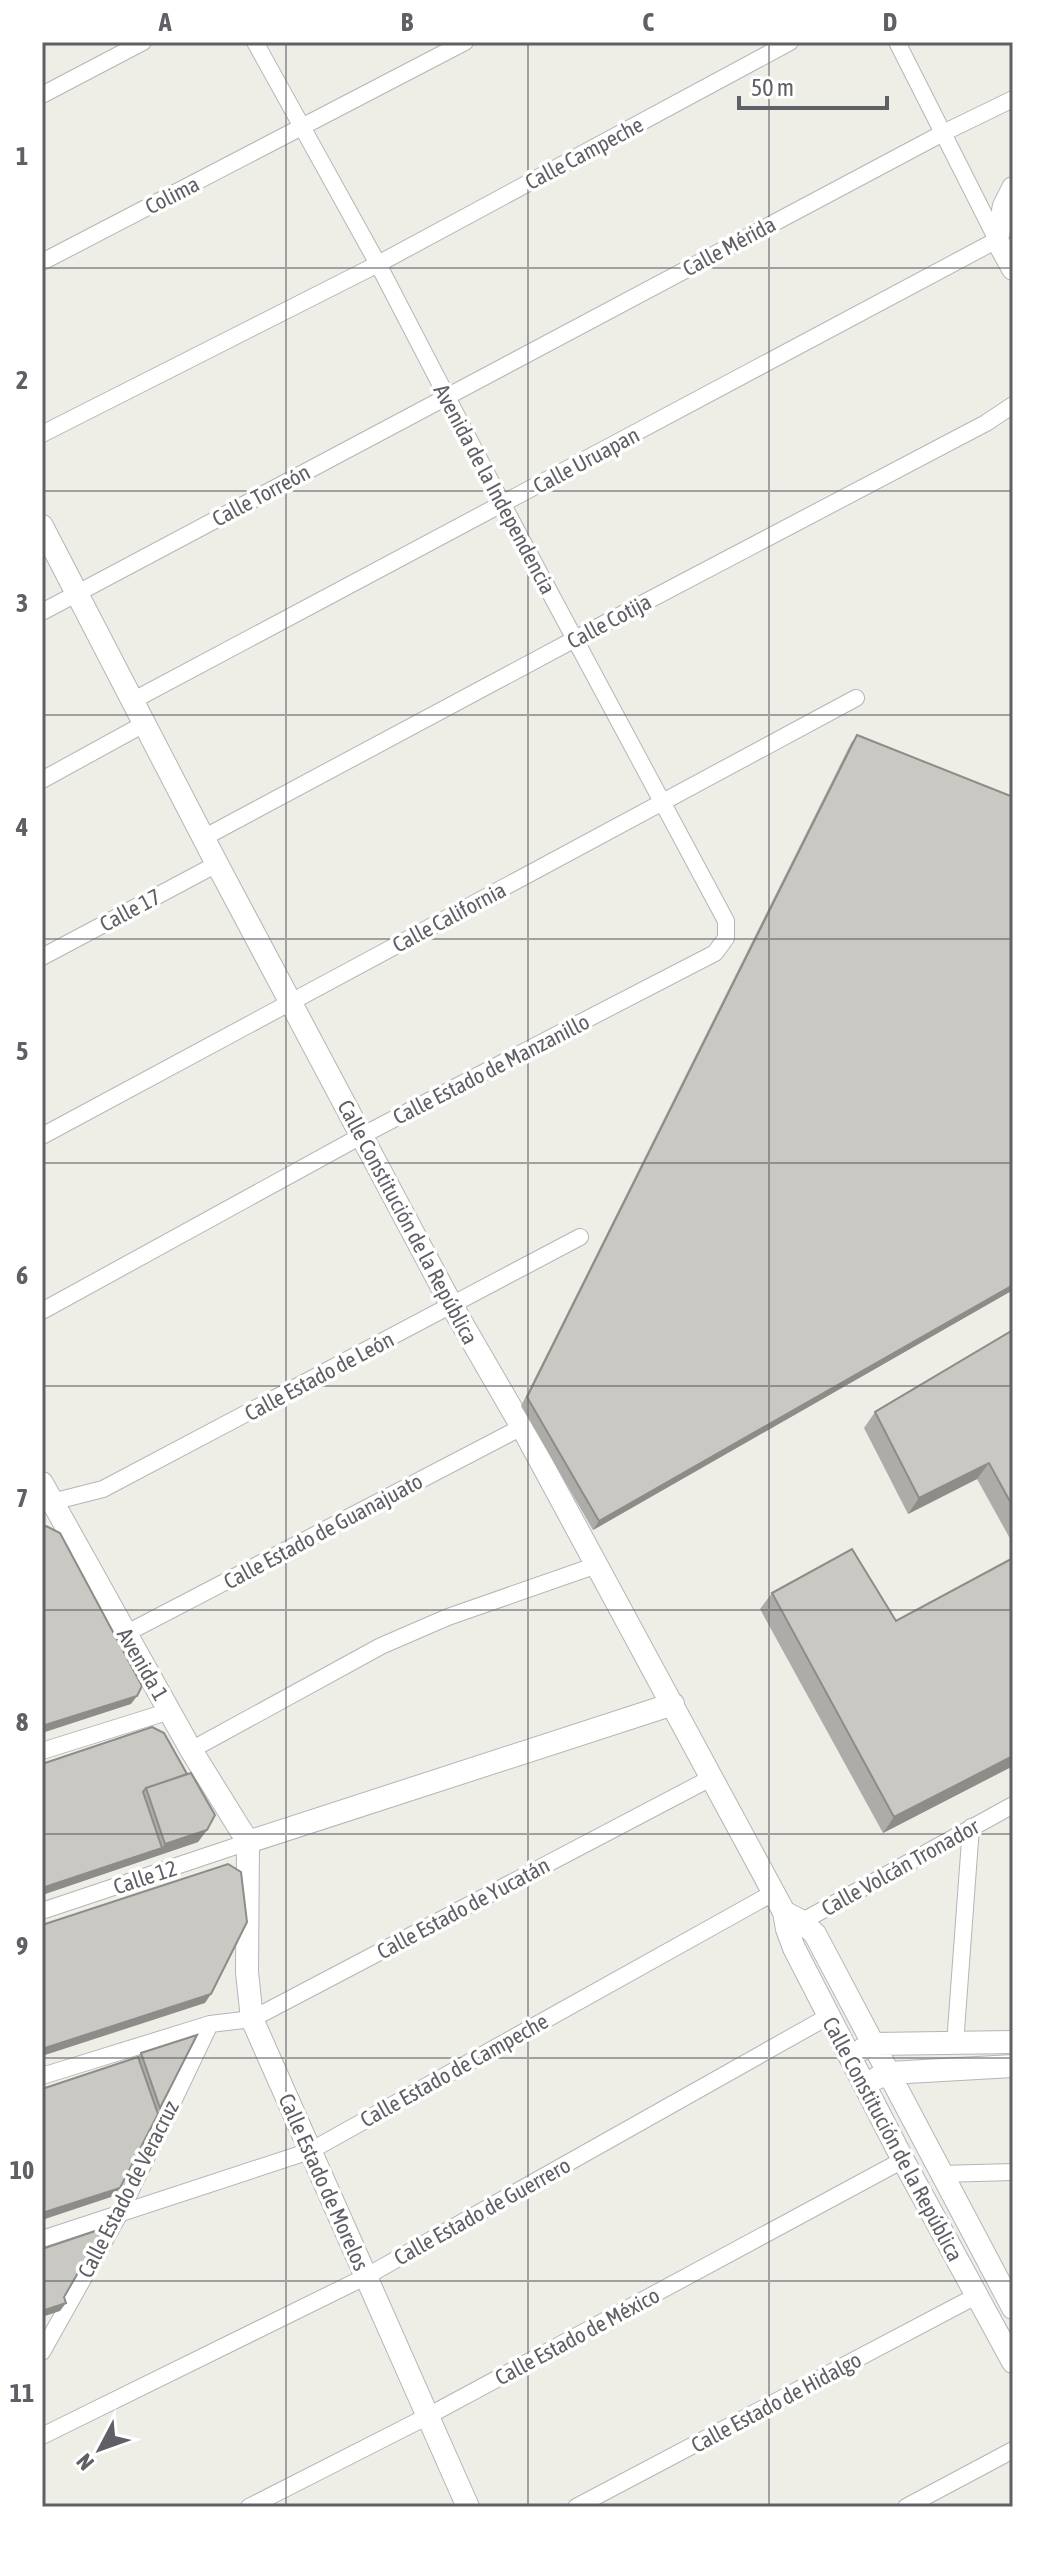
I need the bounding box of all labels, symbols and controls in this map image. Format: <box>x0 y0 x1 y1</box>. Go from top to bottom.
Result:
text: A <box>158 7 172 37</box>
text: B <box>401 7 414 37</box>
text: C <box>642 7 654 37</box>
text: D <box>883 7 897 37</box>
scale bar <box>739 60 887 110</box>
text: 50 m <box>751 74 794 101</box>
street label: Calle Campeche <box>521 111 647 195</box>
text: 1 <box>16 141 28 171</box>
street label: Colima <box>141 170 203 220</box>
street label: Calle Mérida <box>678 211 780 281</box>
text: 2 <box>16 365 28 395</box>
street label: Avenida de la Independencia <box>429 380 561 598</box>
street label: Calle Uruapan <box>529 421 643 499</box>
street label: Calle Torreón <box>208 458 314 532</box>
text: 3 <box>16 588 28 618</box>
street label: Calle Cotija <box>563 588 655 654</box>
text: 4 <box>15 812 28 842</box>
street label: Calle California <box>388 876 510 958</box>
street label: Calle 17 <box>95 883 165 937</box>
street label: Calle Estado de Manzanillo <box>389 1008 593 1130</box>
text: 5 <box>16 1036 28 1066</box>
street label: Calle Constitución de la República <box>332 1095 484 1349</box>
text: 6 <box>16 1260 28 1290</box>
street label: Calle Estado de León <box>240 1326 398 1426</box>
street label: Calle Estado de Guanajuato <box>219 1468 427 1594</box>
text: 7 <box>16 1483 28 1513</box>
street label: Avenida 1 <box>112 1623 174 1705</box>
text: 8 <box>16 1707 28 1737</box>
street label: Calle Volcán Tronador <box>817 1813 984 1921</box>
street label: Calle Estado de Yucatán <box>372 1852 554 1964</box>
street label: Calle 12 <box>110 1855 180 1899</box>
text: 9 <box>16 1931 28 1961</box>
street label: Calle Estado de Campeche <box>356 2008 552 2132</box>
street label: Calle Constitución de la República <box>817 2012 969 2266</box>
street label: Calle Estado de Morelos <box>273 2090 375 2275</box>
street label: Calle Estado de Veracruz <box>72 2096 184 2282</box>
street label: Calle Estado de Guerrero <box>389 2152 575 2270</box>
text: 10 <box>10 2155 34 2185</box>
street label: Calle Estado de México <box>490 2282 664 2390</box>
street label: Calle Estado de Hidalgo <box>687 2346 865 2458</box>
text: 11 <box>10 2378 34 2408</box>
north arrow <box>60 2409 140 2489</box>
text: N <box>71 2449 99 2476</box>

